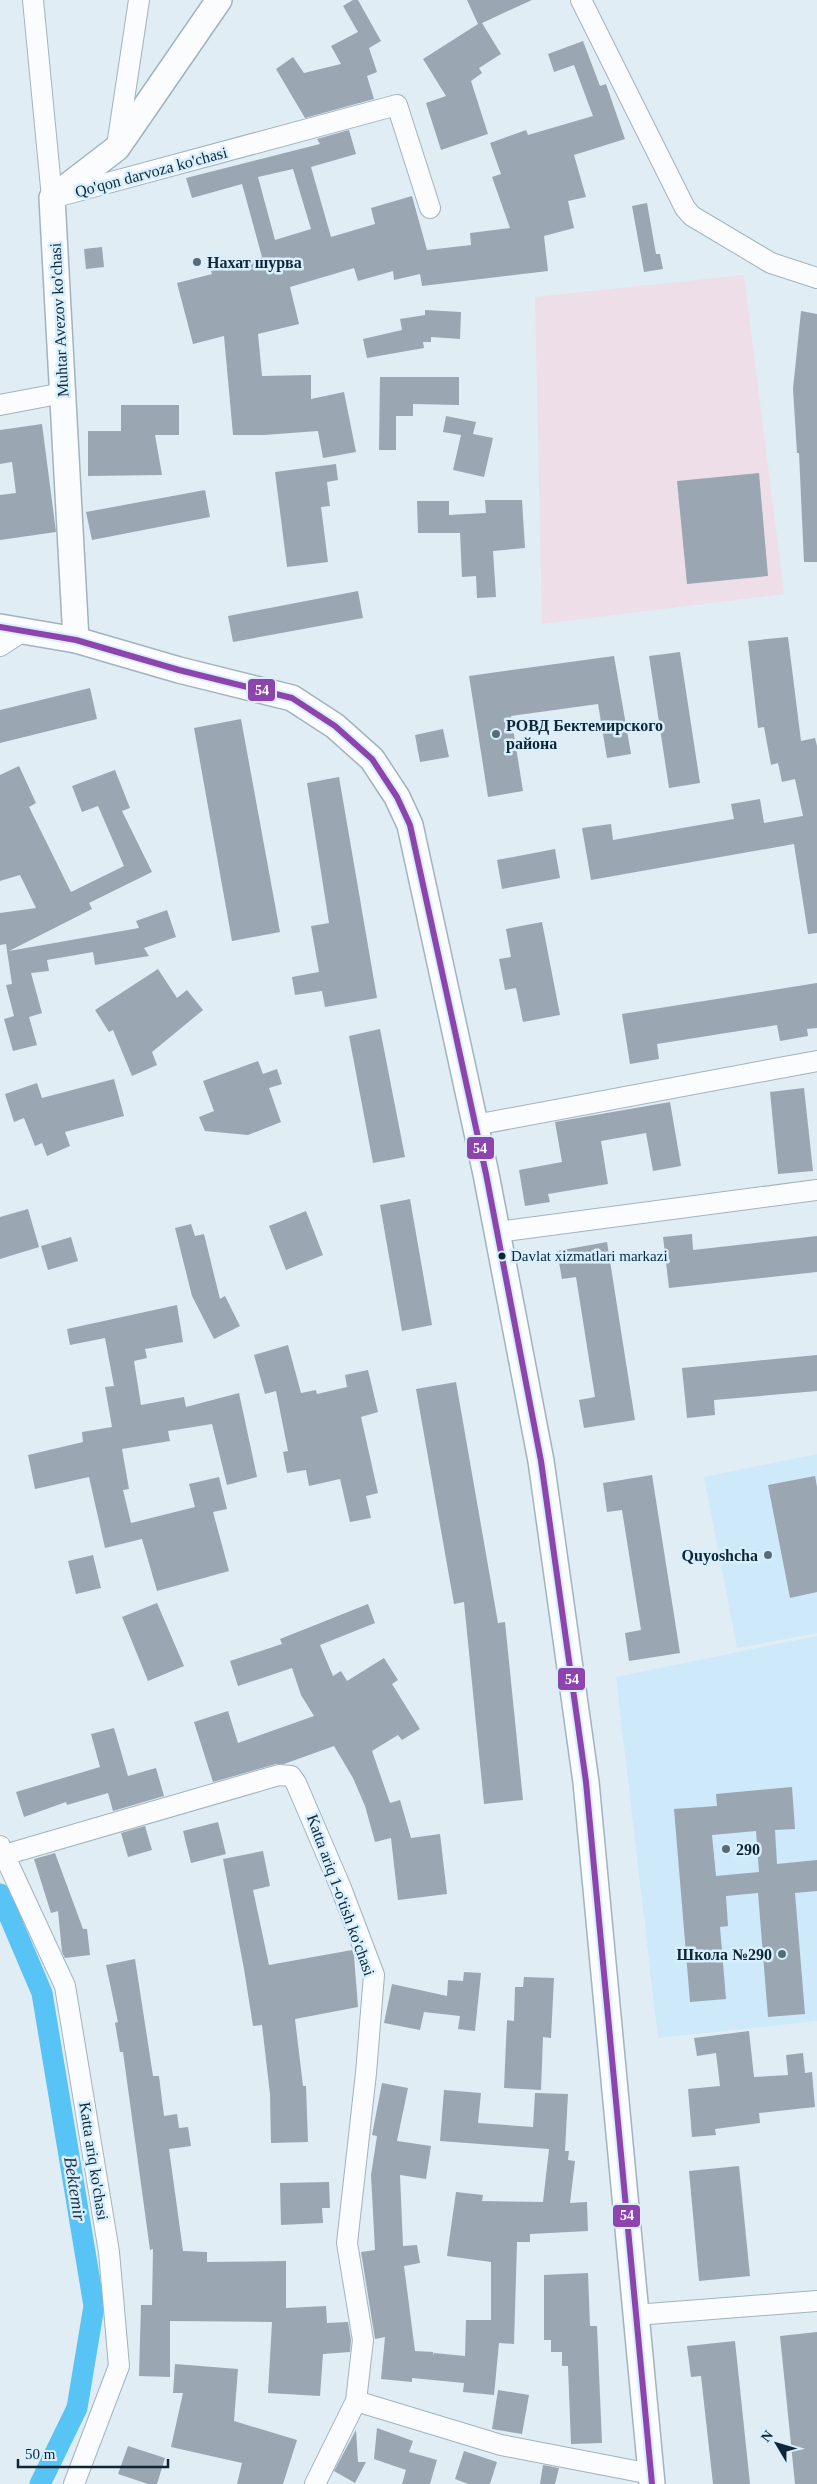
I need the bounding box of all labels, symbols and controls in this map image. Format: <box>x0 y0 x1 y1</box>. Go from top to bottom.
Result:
street label: Qo'qon darvoza ko'chasi <box>73 143 230 201</box>
street label: Muhtar Avezov ko'chasi <box>46 242 72 398</box>
place label: Нахат шурва <box>207 254 302 272</box>
marker: Нахат шурва <box>191 256 203 268</box>
line badge: 54 <box>247 678 276 702</box>
text: 54 <box>255 683 269 698</box>
place label: РОВД Бектемирского района <box>506 717 663 753</box>
marker: РОВД Бектемирского района <box>490 728 502 740</box>
line badge: 54 <box>466 1136 495 1160</box>
text: 54 <box>473 1141 487 1156</box>
place label: Davlat xizmatlari markazi <box>511 1248 668 1264</box>
marker: Davlat xizmatlari markazi <box>497 1251 507 1261</box>
place label: Quyoshcha <box>682 1547 758 1565</box>
marker: Quyoshcha <box>762 1549 774 1561</box>
line badge: 54 <box>557 1667 586 1691</box>
text: 54 <box>565 1672 579 1687</box>
street label: Katta ariq 1-o'tish ko'chasi <box>303 1812 378 1979</box>
place label: 290 <box>736 1841 760 1858</box>
marker: 290 <box>720 1843 732 1855</box>
place label: Школа №290 <box>677 1946 772 1963</box>
marker: Школа №290 <box>776 1948 788 1960</box>
street label: Katta ariq ko'chasi <box>75 2101 112 2222</box>
water label: Bektemir <box>60 2155 90 2224</box>
line badge: 54 <box>612 2204 641 2228</box>
text: 54 <box>620 2208 634 2223</box>
north arrow <box>752 2419 802 2469</box>
text: N <box>758 2428 776 2445</box>
scale bar <box>18 2436 168 2468</box>
text: 50 m <box>25 2446 56 2462</box>

